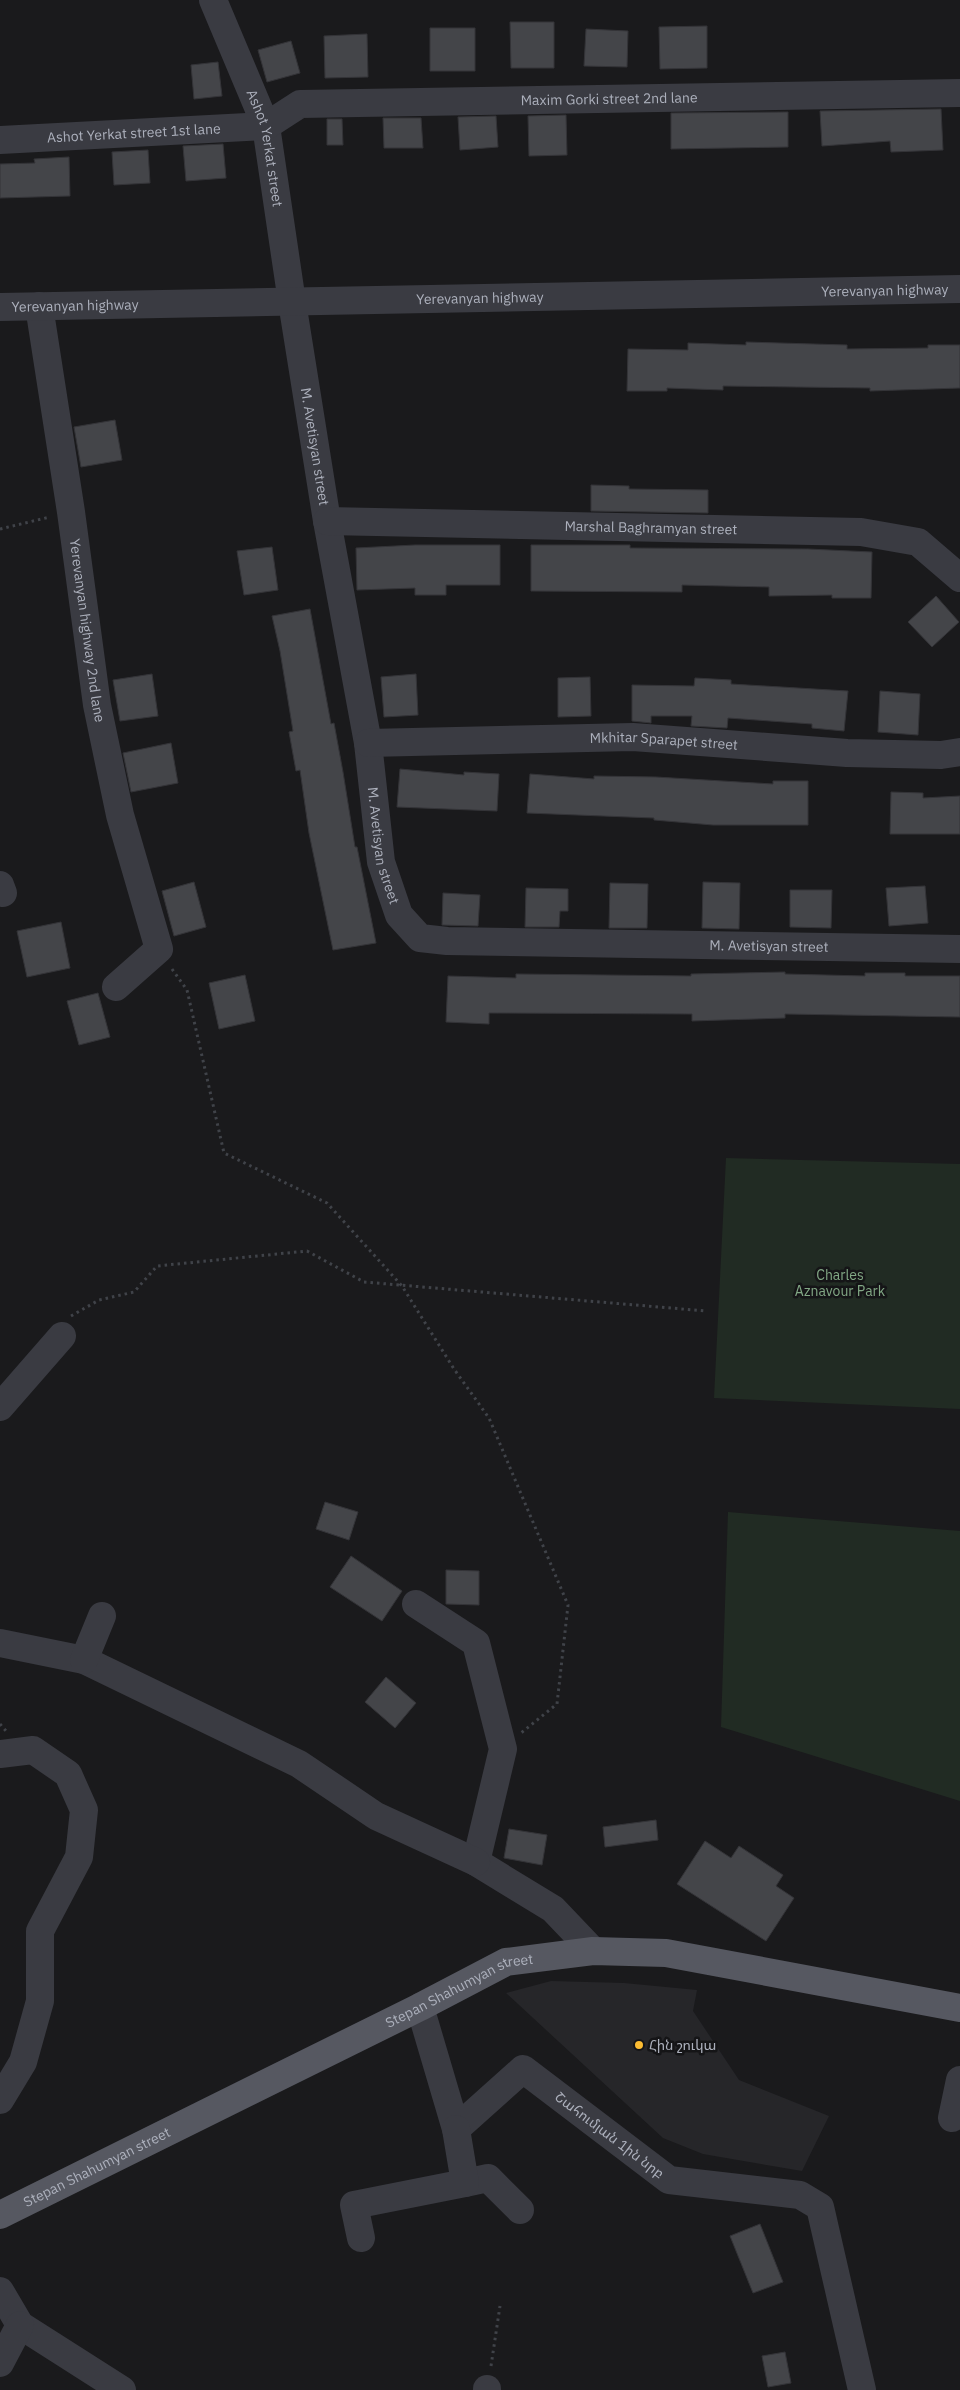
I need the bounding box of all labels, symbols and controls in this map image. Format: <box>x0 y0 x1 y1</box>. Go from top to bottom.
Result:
street label: Ashot Yerkat street <box>243 87 287 208</box>
street label: Maxim Gorki street 2nd lane <box>520 88 698 109</box>
street label: Ashot Yerkat street 1st lane <box>46 119 221 147</box>
street label: Yerevanyan highway <box>821 280 949 301</box>
street label: Yerevanyan highway <box>416 288 544 308</box>
street label: Yerevanyan highway <box>11 295 139 316</box>
street label: M. Avetisyan street <box>297 386 333 507</box>
street label: Marshal Baghramyan street <box>564 517 738 538</box>
street label: Yerevanyan highway 2nd lane <box>66 537 109 724</box>
street label: Mkhitar Sparapet street <box>589 728 739 754</box>
street label: M. Avetisyan street <box>364 786 404 906</box>
street label: M. Avetisyan street <box>709 936 829 956</box>
park label: Charles Aznavour Park <box>795 1266 886 1300</box>
street label: Stepan Shahumyan street <box>382 1950 534 2032</box>
place label: Հին շուկա <box>649 2036 716 2054</box>
marker: Հին շուկա <box>633 2039 645 2051</box>
street label: Շահումյան 1ին նրբ <box>551 2087 668 2182</box>
street label: Stepan Shahumyan street <box>20 2123 173 2211</box>

